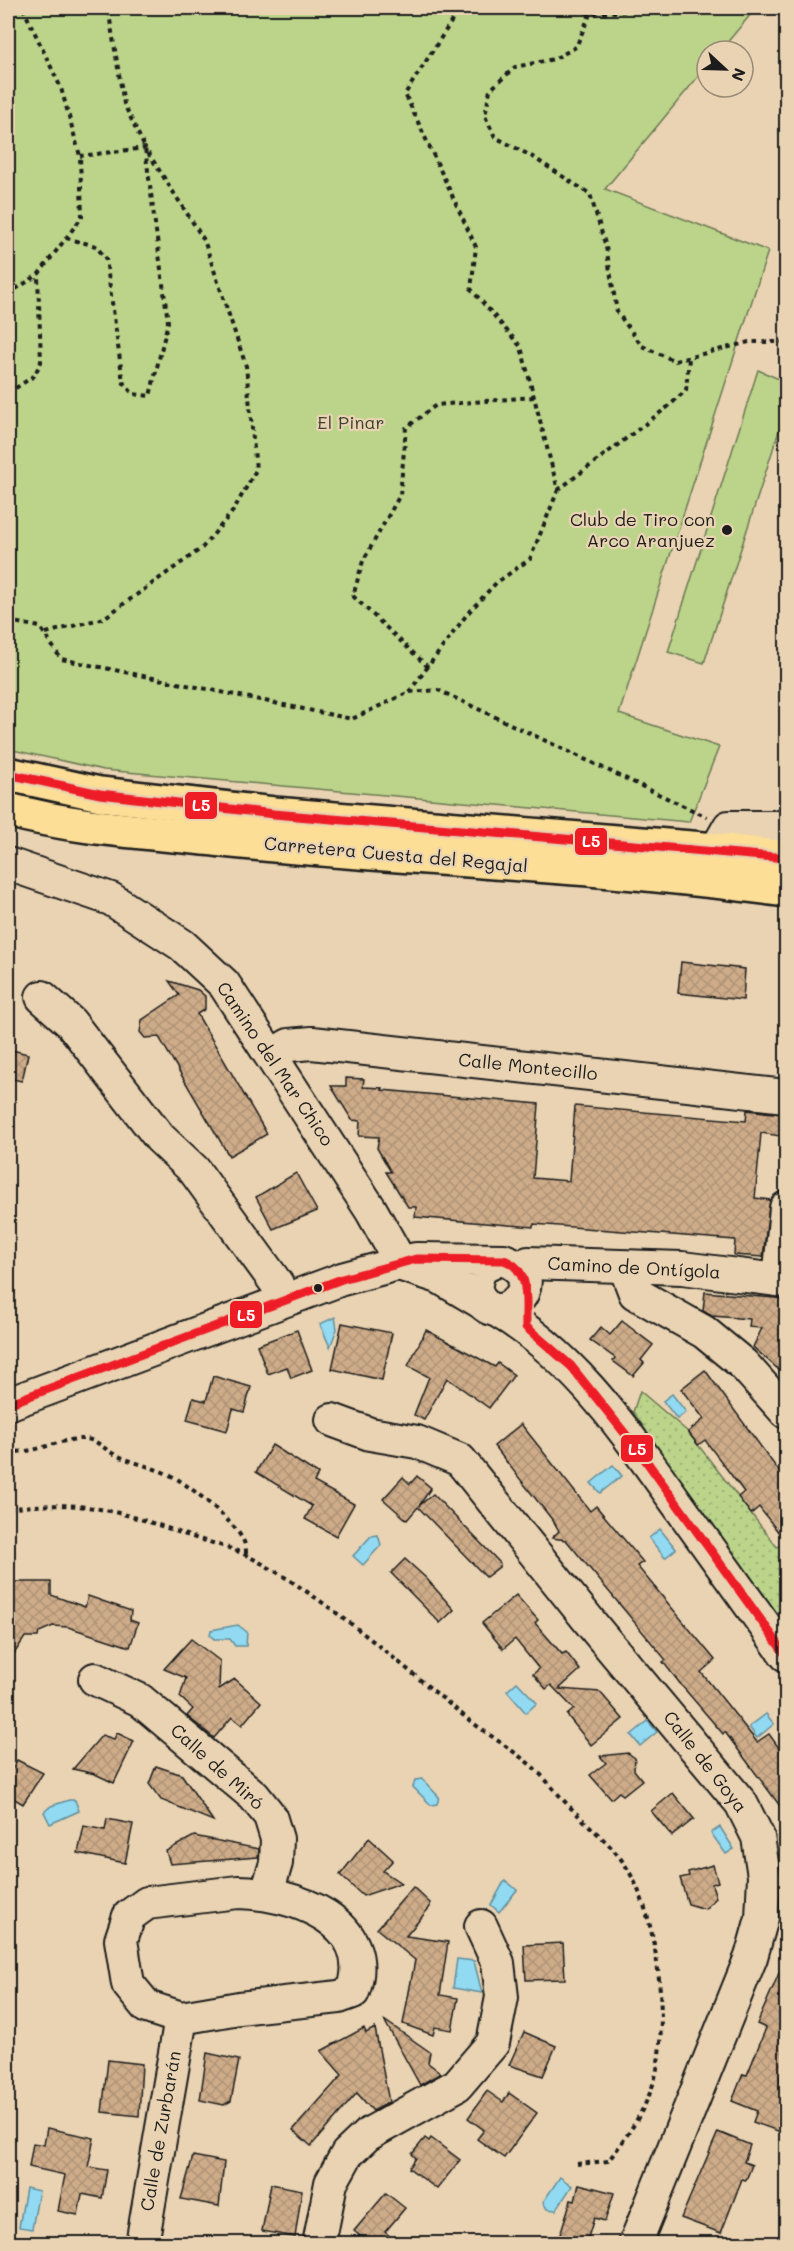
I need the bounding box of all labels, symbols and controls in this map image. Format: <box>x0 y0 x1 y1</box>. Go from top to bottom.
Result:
north arrow <box>695 39 755 99</box>
text: N <box>727 65 751 84</box>
park label: El Pinar <box>317 410 385 434</box>
place label: Club de Tiro con Arco Aranjuez <box>570 507 715 552</box>
marker: Club de Tiro con Arco Aranjuez <box>720 523 734 537</box>
line badge: L5 <box>184 791 218 820</box>
text: L5 <box>192 794 210 815</box>
line badge: L5 <box>574 827 608 856</box>
text: L5 <box>582 830 600 851</box>
street label: Carretera Cuesta del Regajal <box>263 831 529 877</box>
street label: Camino del Mar Chico <box>212 977 340 1151</box>
street label: Calle Montecillo <box>457 1047 599 1085</box>
street label: Camino de Ontígola <box>547 1250 721 1284</box>
unlabelled marker <box>312 1282 324 1294</box>
line badge: L5 <box>229 1300 263 1329</box>
text: L5 <box>237 1304 255 1325</box>
line badge: L5 <box>620 1434 654 1463</box>
text: L5 <box>628 1438 646 1459</box>
street label: Calle de Goya <box>658 1706 753 1817</box>
street label: Calle de Miró <box>166 1718 270 1815</box>
street label: Calle de Zurbarán <box>134 2049 186 2213</box>

